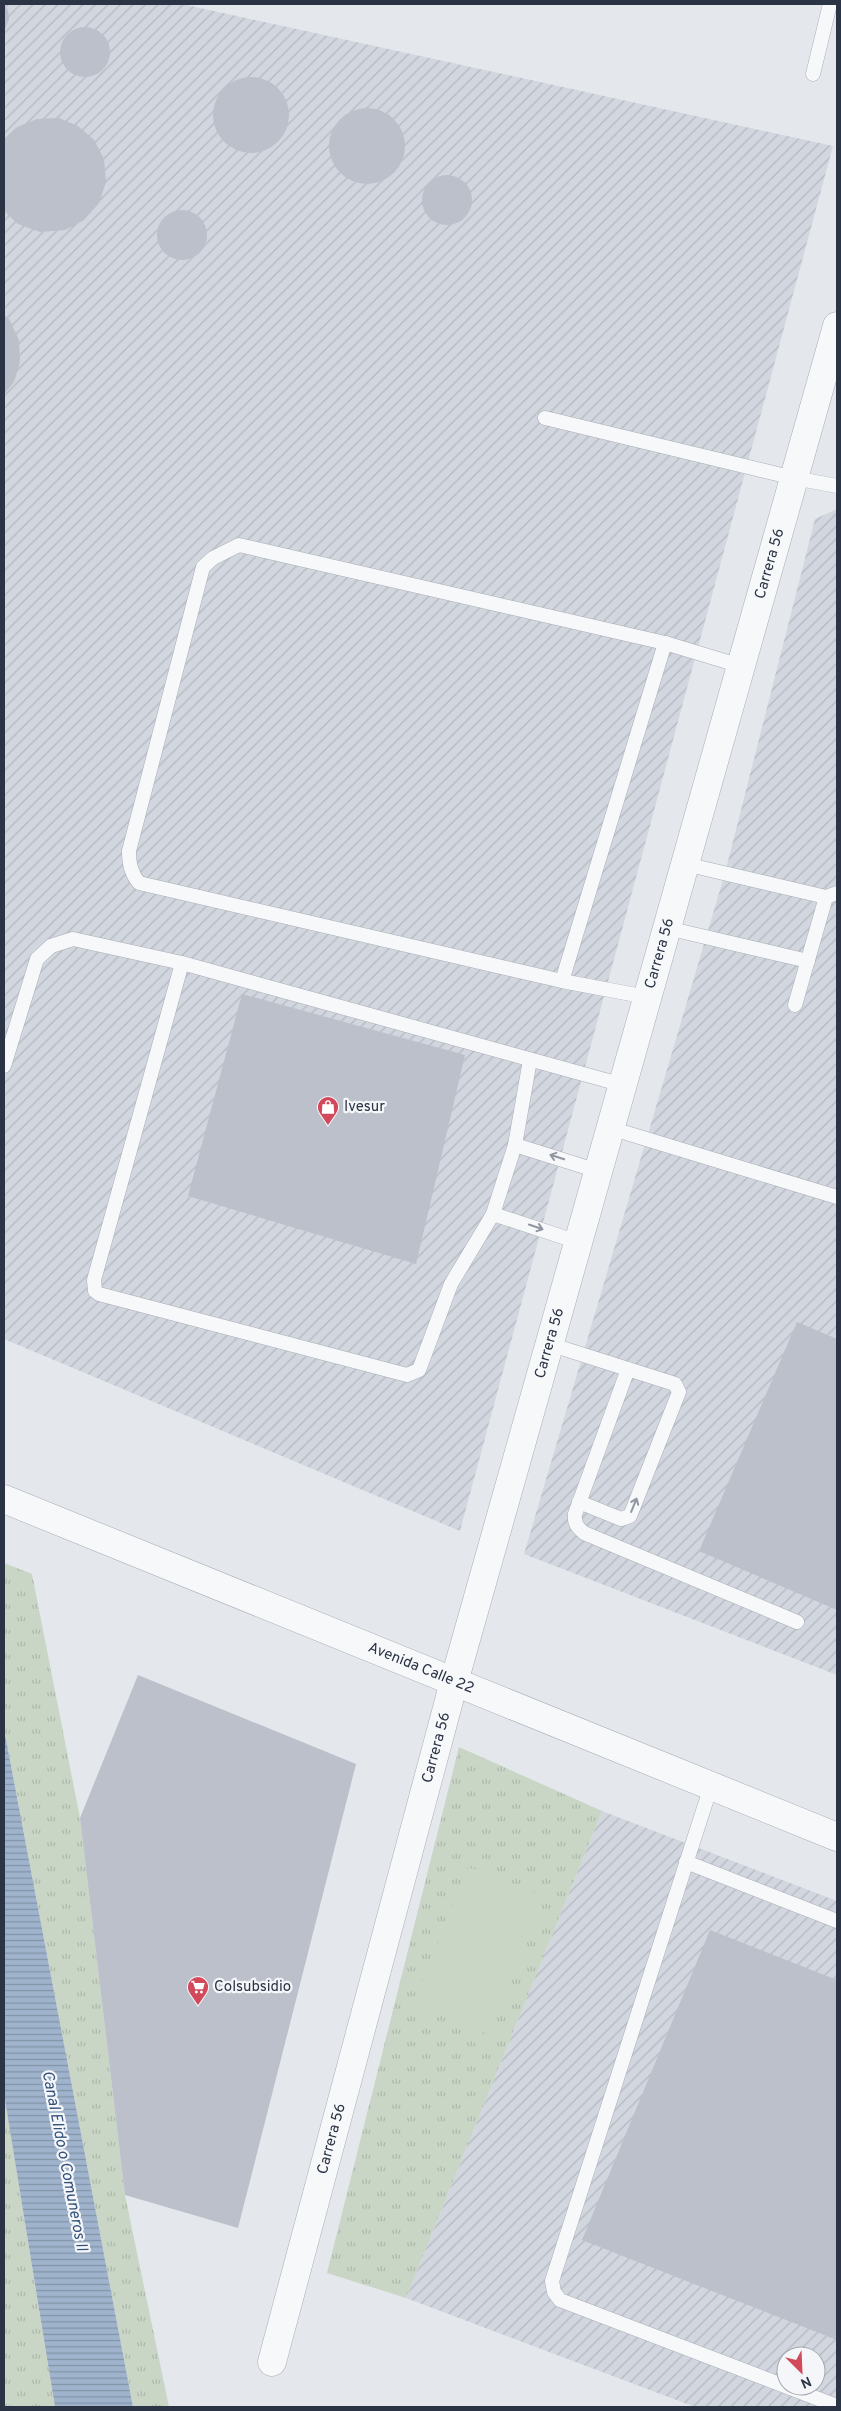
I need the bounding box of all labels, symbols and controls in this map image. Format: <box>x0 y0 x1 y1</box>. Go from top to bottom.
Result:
street label: Carrera 56 <box>751 526 789 601</box>
street label: Carrera 56 <box>641 916 679 991</box>
shop icon: Ivesur <box>316 1095 340 1126</box>
place label: Ivesur <box>344 1098 385 1117</box>
one-way arrow <box>549 1152 565 1162</box>
one-way arrow <box>527 1223 543 1232</box>
street label: Carrera 56 <box>531 1306 569 1381</box>
one-way arrow <box>630 1497 639 1513</box>
street label: Avenida Calle 22 <box>365 1638 477 1698</box>
street label: Carrera 56 <box>418 1710 455 1785</box>
supermarket icon: Colsubsidio <box>186 1975 210 2006</box>
place label: Colsubsidio <box>214 1978 291 1997</box>
water label: Canal Elido o Comuneros II <box>37 2069 91 2254</box>
street label: Carrera 56 <box>313 2101 350 2176</box>
north arrow <box>776 2346 826 2396</box>
text: N <box>798 2372 814 2391</box>

